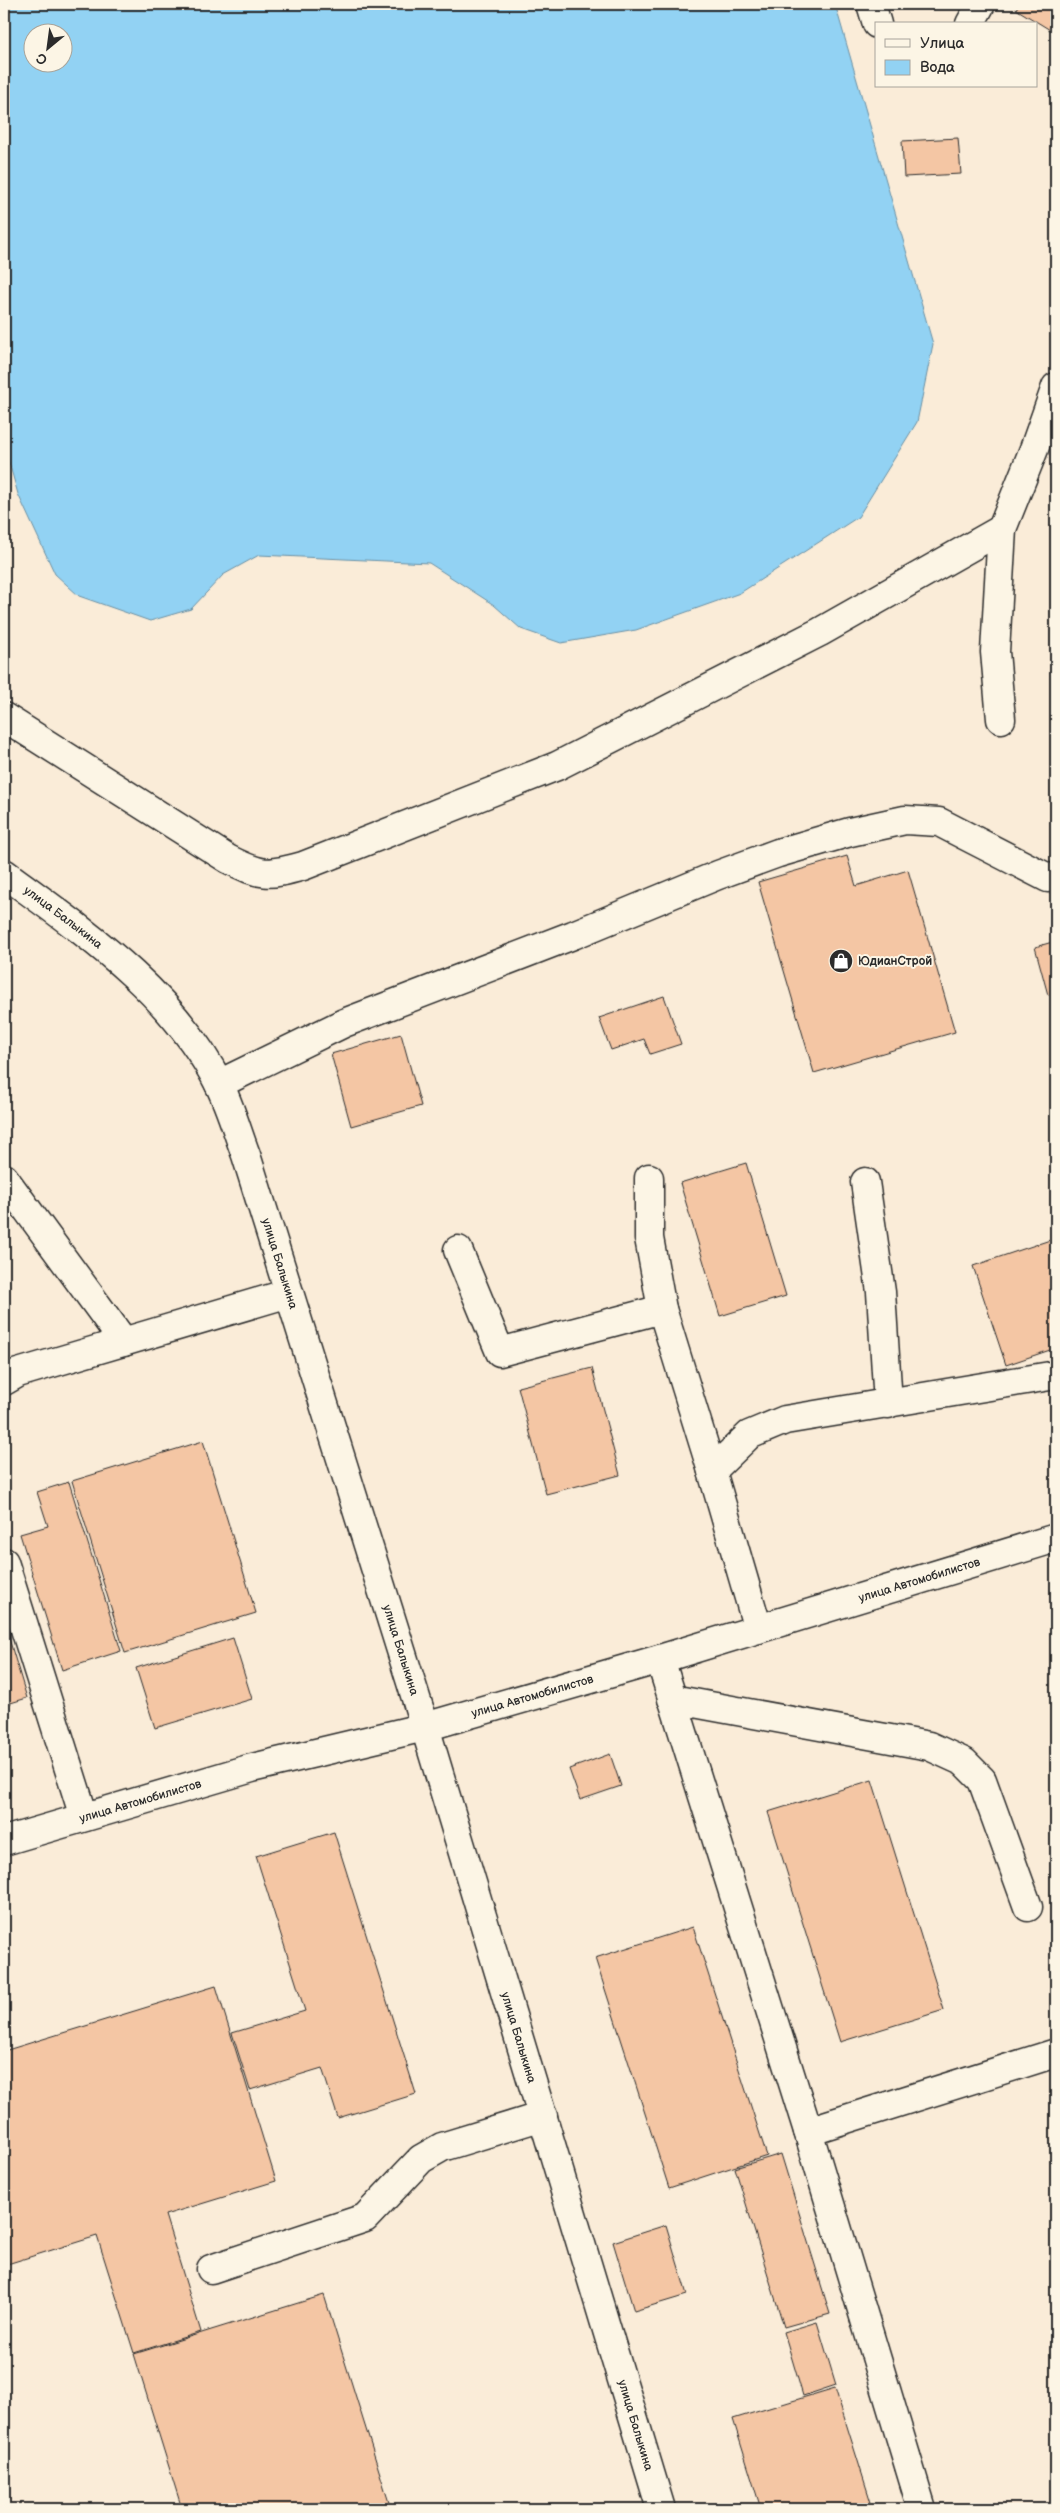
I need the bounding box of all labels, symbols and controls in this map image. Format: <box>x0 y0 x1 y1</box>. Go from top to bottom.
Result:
north arrow <box>22 22 72 72</box>
legend <box>875 22 1038 88</box>
text: Улица <box>920 34 965 53</box>
text: С <box>33 49 50 69</box>
text: Вода <box>920 58 955 77</box>
street label: улица Балыкина <box>21 883 105 952</box>
shop icon: ЮдианСтрой <box>828 948 854 974</box>
place label: ЮдианСтрой <box>858 954 932 969</box>
street label: улица Балыкина <box>259 1216 301 1311</box>
street label: улица Автомобилистов <box>857 1554 983 1605</box>
street label: улица Балыкина <box>380 1603 422 1697</box>
street label: улица Автомобилистов <box>469 1671 596 1721</box>
street label: улица Автомобилистов <box>77 1776 204 1826</box>
street label: улица Балыкина <box>498 1990 540 2085</box>
street label: улица Балыкина <box>615 2378 657 2473</box>

